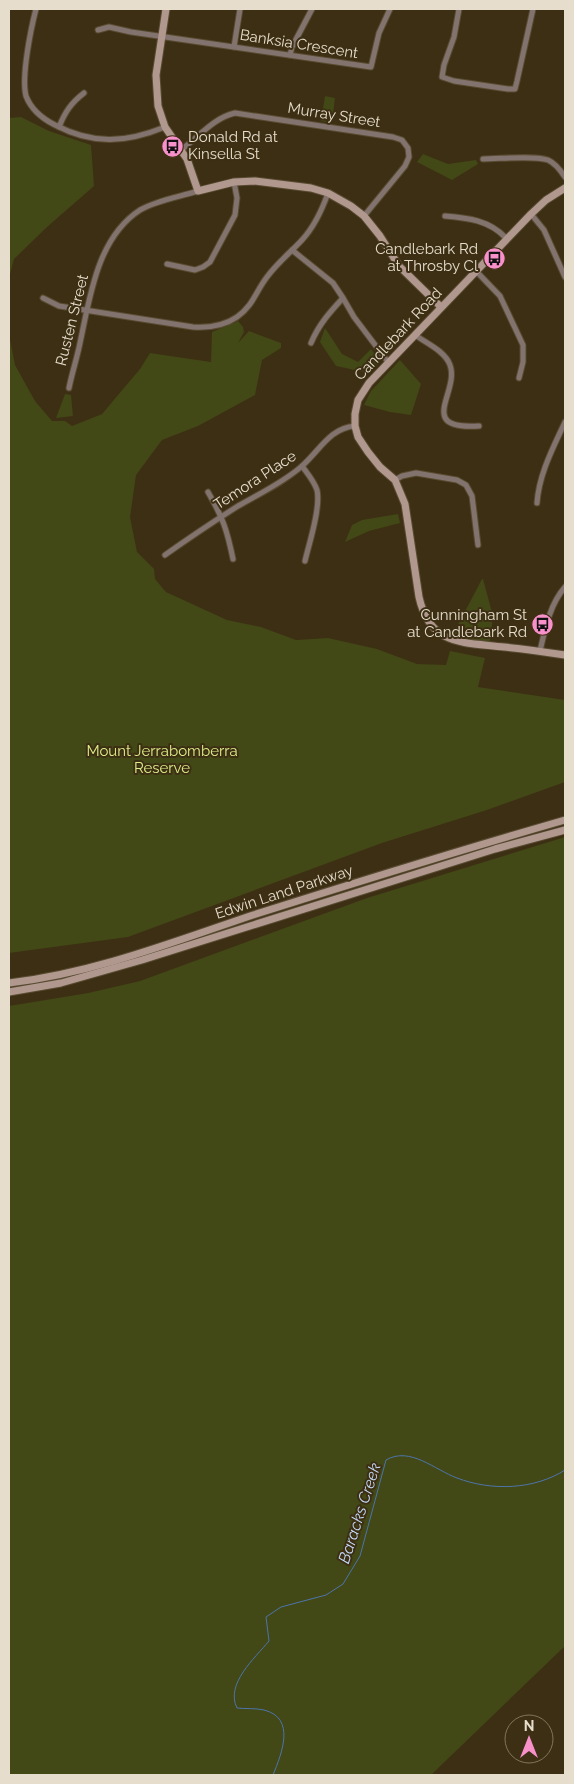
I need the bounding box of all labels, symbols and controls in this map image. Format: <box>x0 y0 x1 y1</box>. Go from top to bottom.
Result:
street label: Banksia Crescent <box>239 26 359 62</box>
street label: Murray Street <box>286 99 382 131</box>
place label: Donald Rd at Kinsella St <box>188 128 278 163</box>
bus stop icon: Donald Rd at Kinsella St <box>160 134 184 158</box>
place label: Candlebark Rd at Throsby Cl <box>375 240 479 275</box>
bus stop icon: Candlebark Rd at Throsby Cl <box>482 246 506 270</box>
street label: Rusten Street <box>52 272 92 368</box>
street label: Candlebark Road <box>351 284 445 384</box>
street label: Temora Place <box>210 447 300 513</box>
place label: Cunningham St at Candlebark Rd <box>407 606 527 641</box>
bus stop icon: Cunningham St at Candlebark Rd <box>531 612 555 636</box>
park label: Mount Jerrabomberra Reserve <box>86 742 238 777</box>
street label: Edwin Land Parkway <box>213 861 355 923</box>
water label: Baracks Creek <box>334 1460 385 1566</box>
north arrow <box>504 1714 554 1764</box>
text: N <box>524 1718 534 1734</box>

